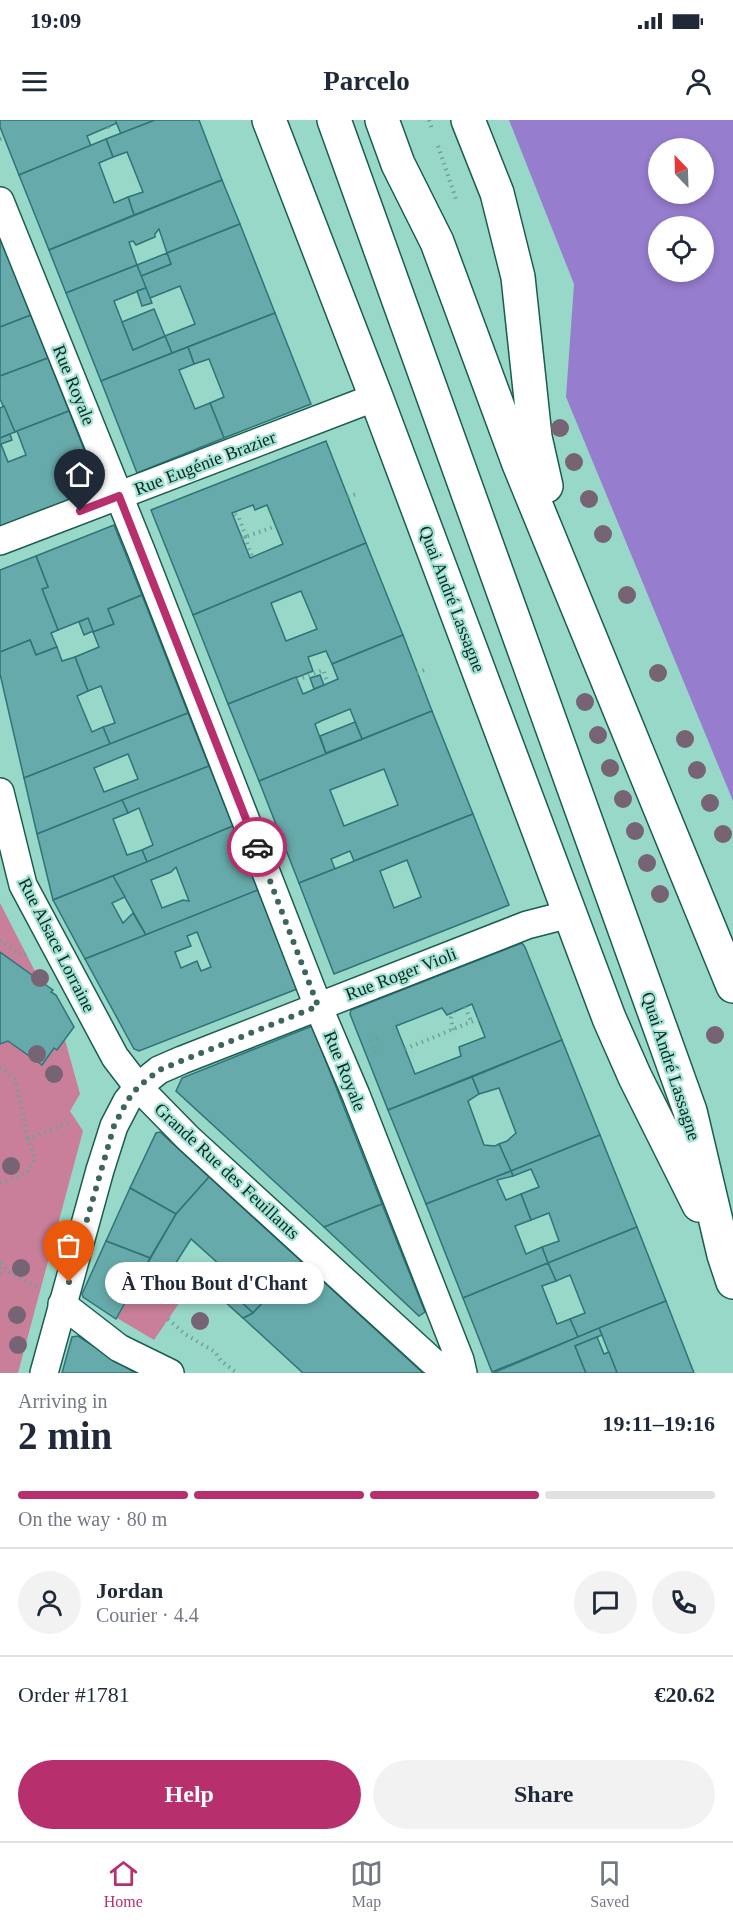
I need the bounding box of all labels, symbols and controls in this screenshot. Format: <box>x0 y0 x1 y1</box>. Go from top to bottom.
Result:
text: 19:09 <box>30 8 81 33</box>
icon: menu <box>18 65 51 98</box>
icon: person <box>682 65 715 98</box>
text: Parcelo <box>323 66 410 96</box>
north arrow <box>648 138 714 204</box>
map controls <box>648 138 714 282</box>
button: locate <box>648 216 714 282</box>
street label: Rue Royale <box>49 342 99 428</box>
street label: Rue Eugénie Brazier <box>131 427 279 499</box>
pin <box>54 449 105 511</box>
icon: home <box>63 458 96 491</box>
street label: Quai André Lassagne <box>415 523 489 675</box>
courier <box>227 817 287 877</box>
icon: car <box>241 831 274 864</box>
street label: Rue Alsace Lorraine <box>15 875 99 1015</box>
street label: Rue Roger Violi <box>343 944 459 1004</box>
street label: Quai André Lassagne <box>638 989 704 1143</box>
street label: Rue Royale <box>320 1028 370 1114</box>
street label: Grande Rue des Feuillants <box>151 1099 303 1243</box>
pin <box>43 1220 94 1282</box>
icon: bag <box>52 1229 85 1262</box>
callout: À Thou Bout d'Chant <box>105 1261 324 1303</box>
text: À Thou Bout d'Chant <box>122 1272 307 1294</box>
text: Arriving in <box>18 1390 107 1412</box>
text: 19:11–19:16 <box>603 1411 715 1436</box>
text: 2 min <box>18 1414 112 1457</box>
text: On the way · 80 m <box>18 1508 167 1530</box>
button: person <box>18 1571 81 1634</box>
button: chat <box>574 1571 637 1634</box>
button: phone <box>652 1571 715 1634</box>
text: Jordan <box>96 1578 163 1603</box>
text: Courier · 4.4 <box>96 1604 199 1626</box>
text: Order #1781 <box>18 1682 130 1707</box>
text: €20.62 <box>655 1682 715 1707</box>
button: Help <box>18 1760 361 1829</box>
button: Share <box>373 1760 715 1829</box>
tab: Home <box>104 1857 143 1911</box>
tab: Map <box>350 1857 383 1911</box>
tab: Saved <box>590 1857 629 1911</box>

